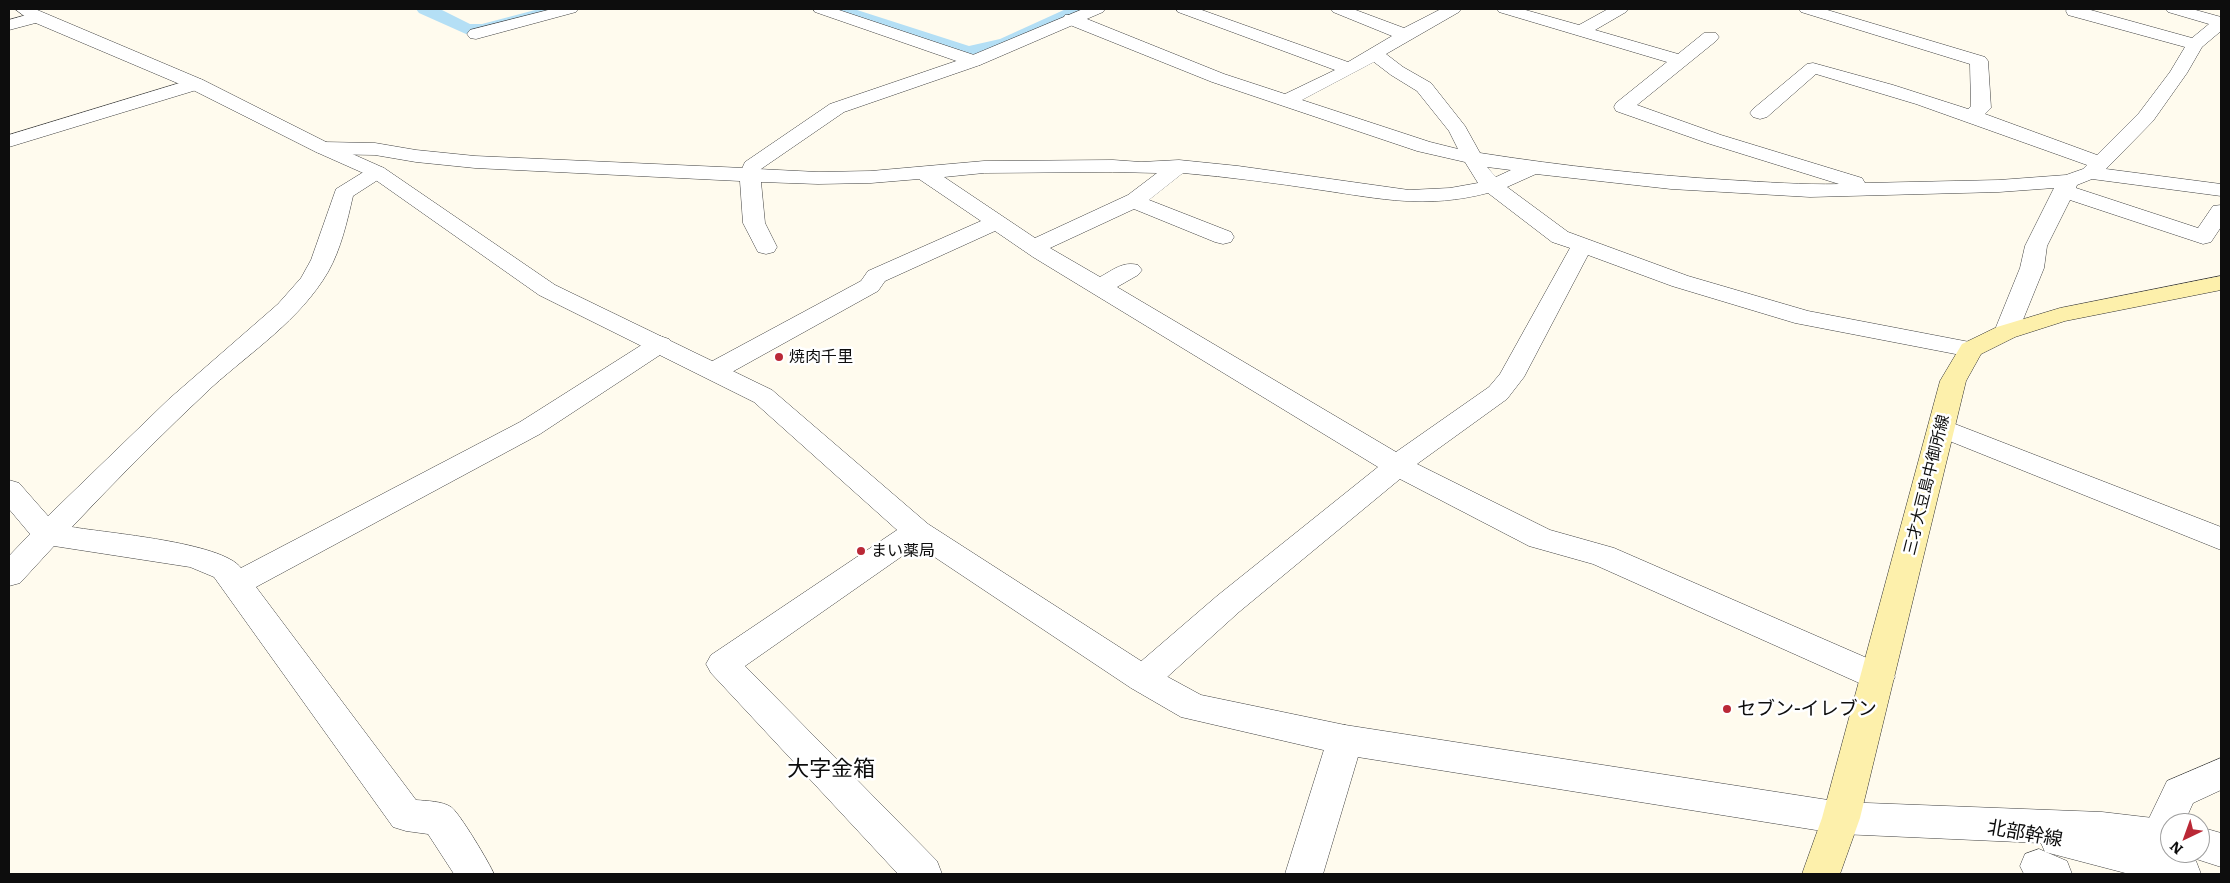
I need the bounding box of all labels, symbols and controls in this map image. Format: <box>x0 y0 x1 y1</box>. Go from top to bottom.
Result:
place label: 焼肉千里 <box>789 347 853 367</box>
marker: 焼肉千里 <box>773 351 785 363</box>
street label: 三才大豆島中御所線 <box>1900 413 1954 557</box>
place label: まい薬局 <box>871 541 935 561</box>
marker: まい薬局 <box>855 545 867 557</box>
place label: セブン-イレブン <box>1737 698 1877 720</box>
marker: セブン-イレブン <box>1721 703 1733 715</box>
district label: 大字金箱 <box>787 757 875 783</box>
north arrow <box>2160 813 2210 863</box>
street label: 北部幹線 <box>1986 816 2064 852</box>
text: N <box>2165 837 2187 860</box>

